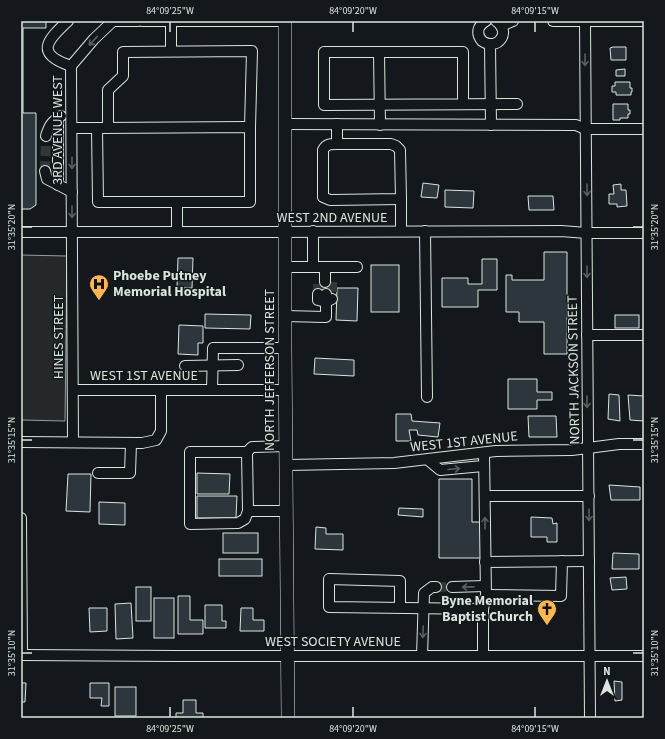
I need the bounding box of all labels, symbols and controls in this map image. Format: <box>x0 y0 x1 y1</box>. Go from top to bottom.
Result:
text: 84°09'25"W <box>146 4 194 18</box>
text: 84°09'20"W <box>329 4 377 18</box>
text: 84°09'15"W <box>511 4 559 18</box>
one-way arrow <box>88 36 98 46</box>
one-way arrow <box>581 53 589 66</box>
street label: 3RD AVENUE WEST <box>48 75 68 185</box>
one-way arrow <box>68 156 76 169</box>
one-way arrow <box>583 183 590 196</box>
text: 31°35'20"N <box>5 204 19 250</box>
text: 31°35'20"N <box>648 204 662 250</box>
one-way arrow <box>68 205 76 218</box>
street label: WEST 2ND AVENUE <box>277 208 387 228</box>
one-way arrow <box>583 265 591 278</box>
place label: Phoebe Putney Memorial Hospital <box>113 266 226 302</box>
hospital icon: Phoebe Putney Memorial Hospital <box>88 273 110 301</box>
street label: NORTH JEFFERSON STREET <box>260 288 280 451</box>
street label: HINES STREET <box>49 294 69 379</box>
street label: NORTH JACKSON STREET <box>563 295 585 445</box>
street label: WEST 1ST AVENUE <box>90 366 198 386</box>
one-way arrow <box>583 395 591 408</box>
text: 31°35'15"N <box>5 417 19 463</box>
text: 31°35'15"N <box>648 417 662 463</box>
street label: WEST 1ST AVENUE <box>409 426 519 458</box>
one-way arrow <box>447 465 460 473</box>
one-way arrow <box>585 508 593 521</box>
one-way arrow <box>481 517 489 530</box>
one-way arrow <box>462 583 475 590</box>
place label: Byne Memorial Baptist Church <box>441 591 533 627</box>
church icon: Byne Memorial Baptist Church <box>536 598 558 626</box>
one-way arrow <box>419 625 427 638</box>
text: 31°35'10"N <box>5 630 19 676</box>
text: 31°35'10"N <box>648 630 662 676</box>
street label: WEST SOCIETY AVENUE <box>265 632 401 652</box>
north arrow <box>587 661 627 701</box>
text: N <box>603 664 611 679</box>
text: 84°09'25"W <box>146 722 194 736</box>
text: 84°09'20"W <box>329 722 377 736</box>
text: 84°09'15"W <box>511 722 559 736</box>

